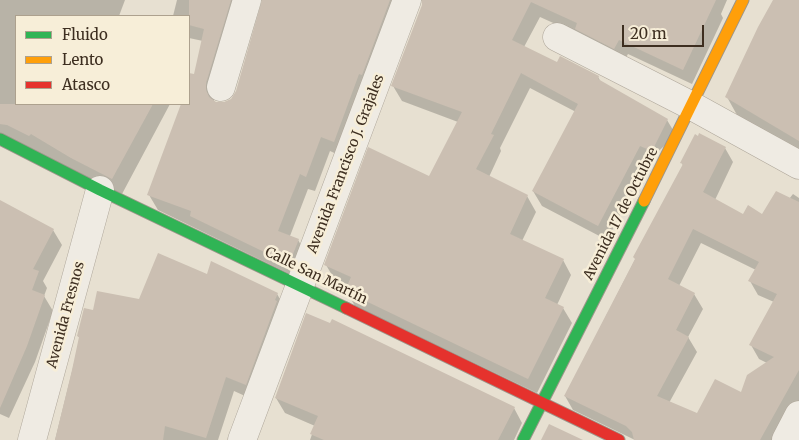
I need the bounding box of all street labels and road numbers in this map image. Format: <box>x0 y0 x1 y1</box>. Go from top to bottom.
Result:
street label: Avenida Francisco J. Grajales <box>304 72 388 256</box>
street label: Avenida 17 de Octubre <box>580 145 662 283</box>
street label: Calle San Martín <box>262 244 370 308</box>
street label: Avenida Fresnos <box>44 260 88 370</box>

